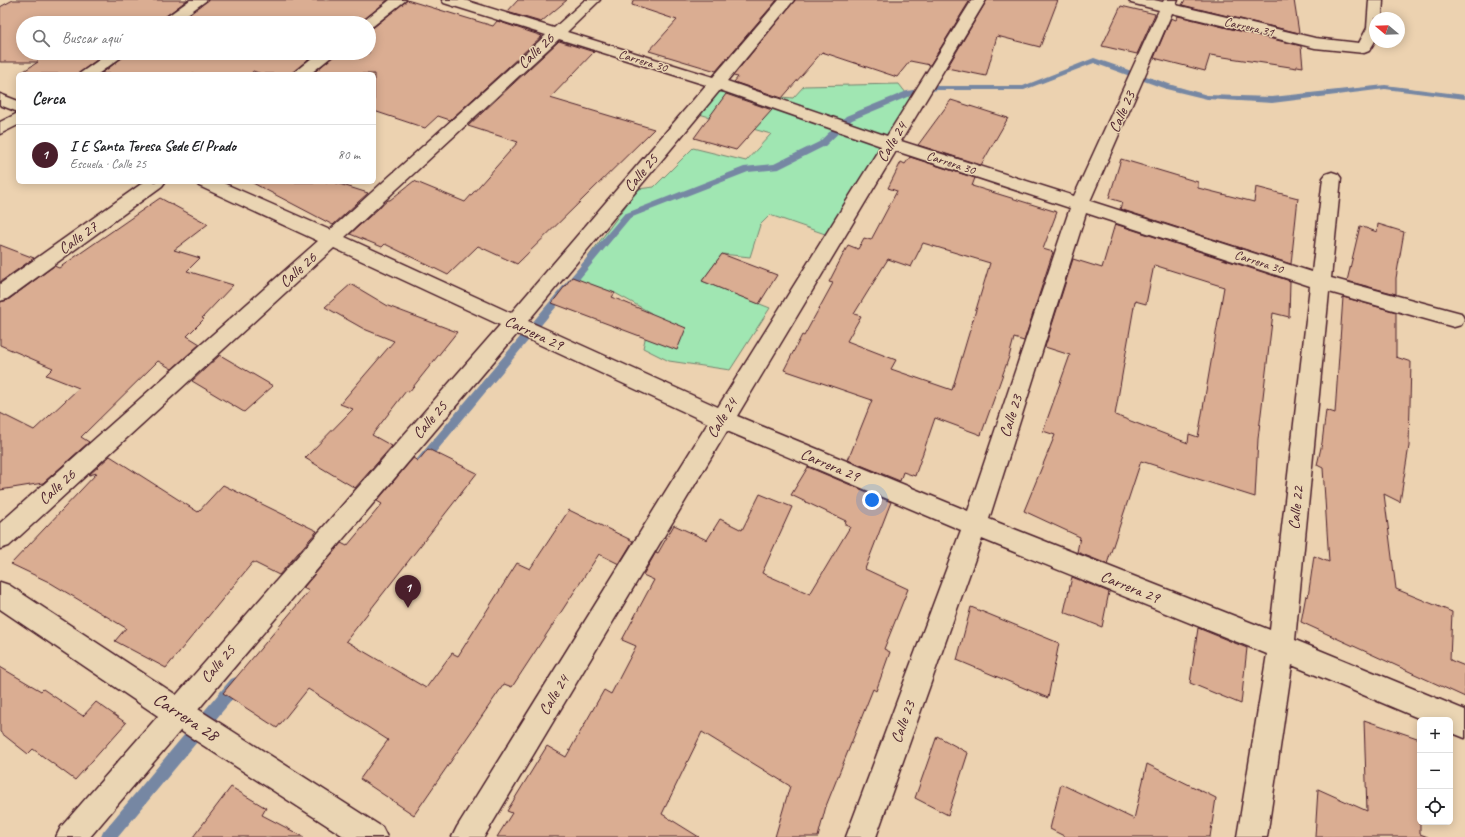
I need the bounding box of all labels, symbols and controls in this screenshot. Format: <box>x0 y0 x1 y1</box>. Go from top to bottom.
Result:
north arrow <box>1369 12 1405 48</box>
street label: Carrera 31 <box>1223 14 1276 41</box>
search box <box>16 16 376 60</box>
icon: search <box>30 27 52 49</box>
street label: Calle 26 <box>513 28 559 73</box>
text: Buscar aquí <box>62 29 121 48</box>
street label: Carrera 30 <box>617 46 670 76</box>
street label: Calle 23 <box>1104 86 1141 136</box>
text: Cerca <box>32 88 65 109</box>
street label: Calle 24 <box>872 117 913 166</box>
text: I E Santa Teresa Sede El Prado <box>70 137 236 156</box>
text: 1 <box>42 147 48 163</box>
text: 80 m <box>338 147 360 163</box>
street label: Carrera 30 <box>925 148 978 179</box>
street label: Calle 25 <box>619 149 663 196</box>
text: Escuela · Calle 25 <box>70 156 146 172</box>
street label: Calle 27 <box>55 217 102 259</box>
street label: Carrera 30 <box>1233 247 1286 278</box>
street label: Calle 26 <box>275 248 321 292</box>
street label: Carrera 29 <box>502 311 568 356</box>
street label: Calle 23 <box>995 391 1028 440</box>
street label: Calle 24 <box>702 393 743 442</box>
street label: Calle 25 <box>408 396 452 443</box>
street label: Carrera 29 <box>798 444 864 487</box>
street label: Calle 26 <box>34 465 80 509</box>
street label: Calle 22 <box>1284 484 1308 531</box>
your location <box>862 490 882 510</box>
street label: Carrera 29 <box>1098 566 1164 609</box>
pin: 1 <box>395 575 421 608</box>
street label: Calle 25 <box>196 640 240 687</box>
street label: Calle 24 <box>534 670 575 719</box>
street label: Carrera 28 <box>149 687 225 748</box>
street label: Calle 23 <box>886 696 920 746</box>
map controls <box>1417 717 1453 825</box>
button: + <box>1417 717 1453 753</box>
button: − <box>1417 753 1453 789</box>
button: locate <box>1417 789 1453 825</box>

